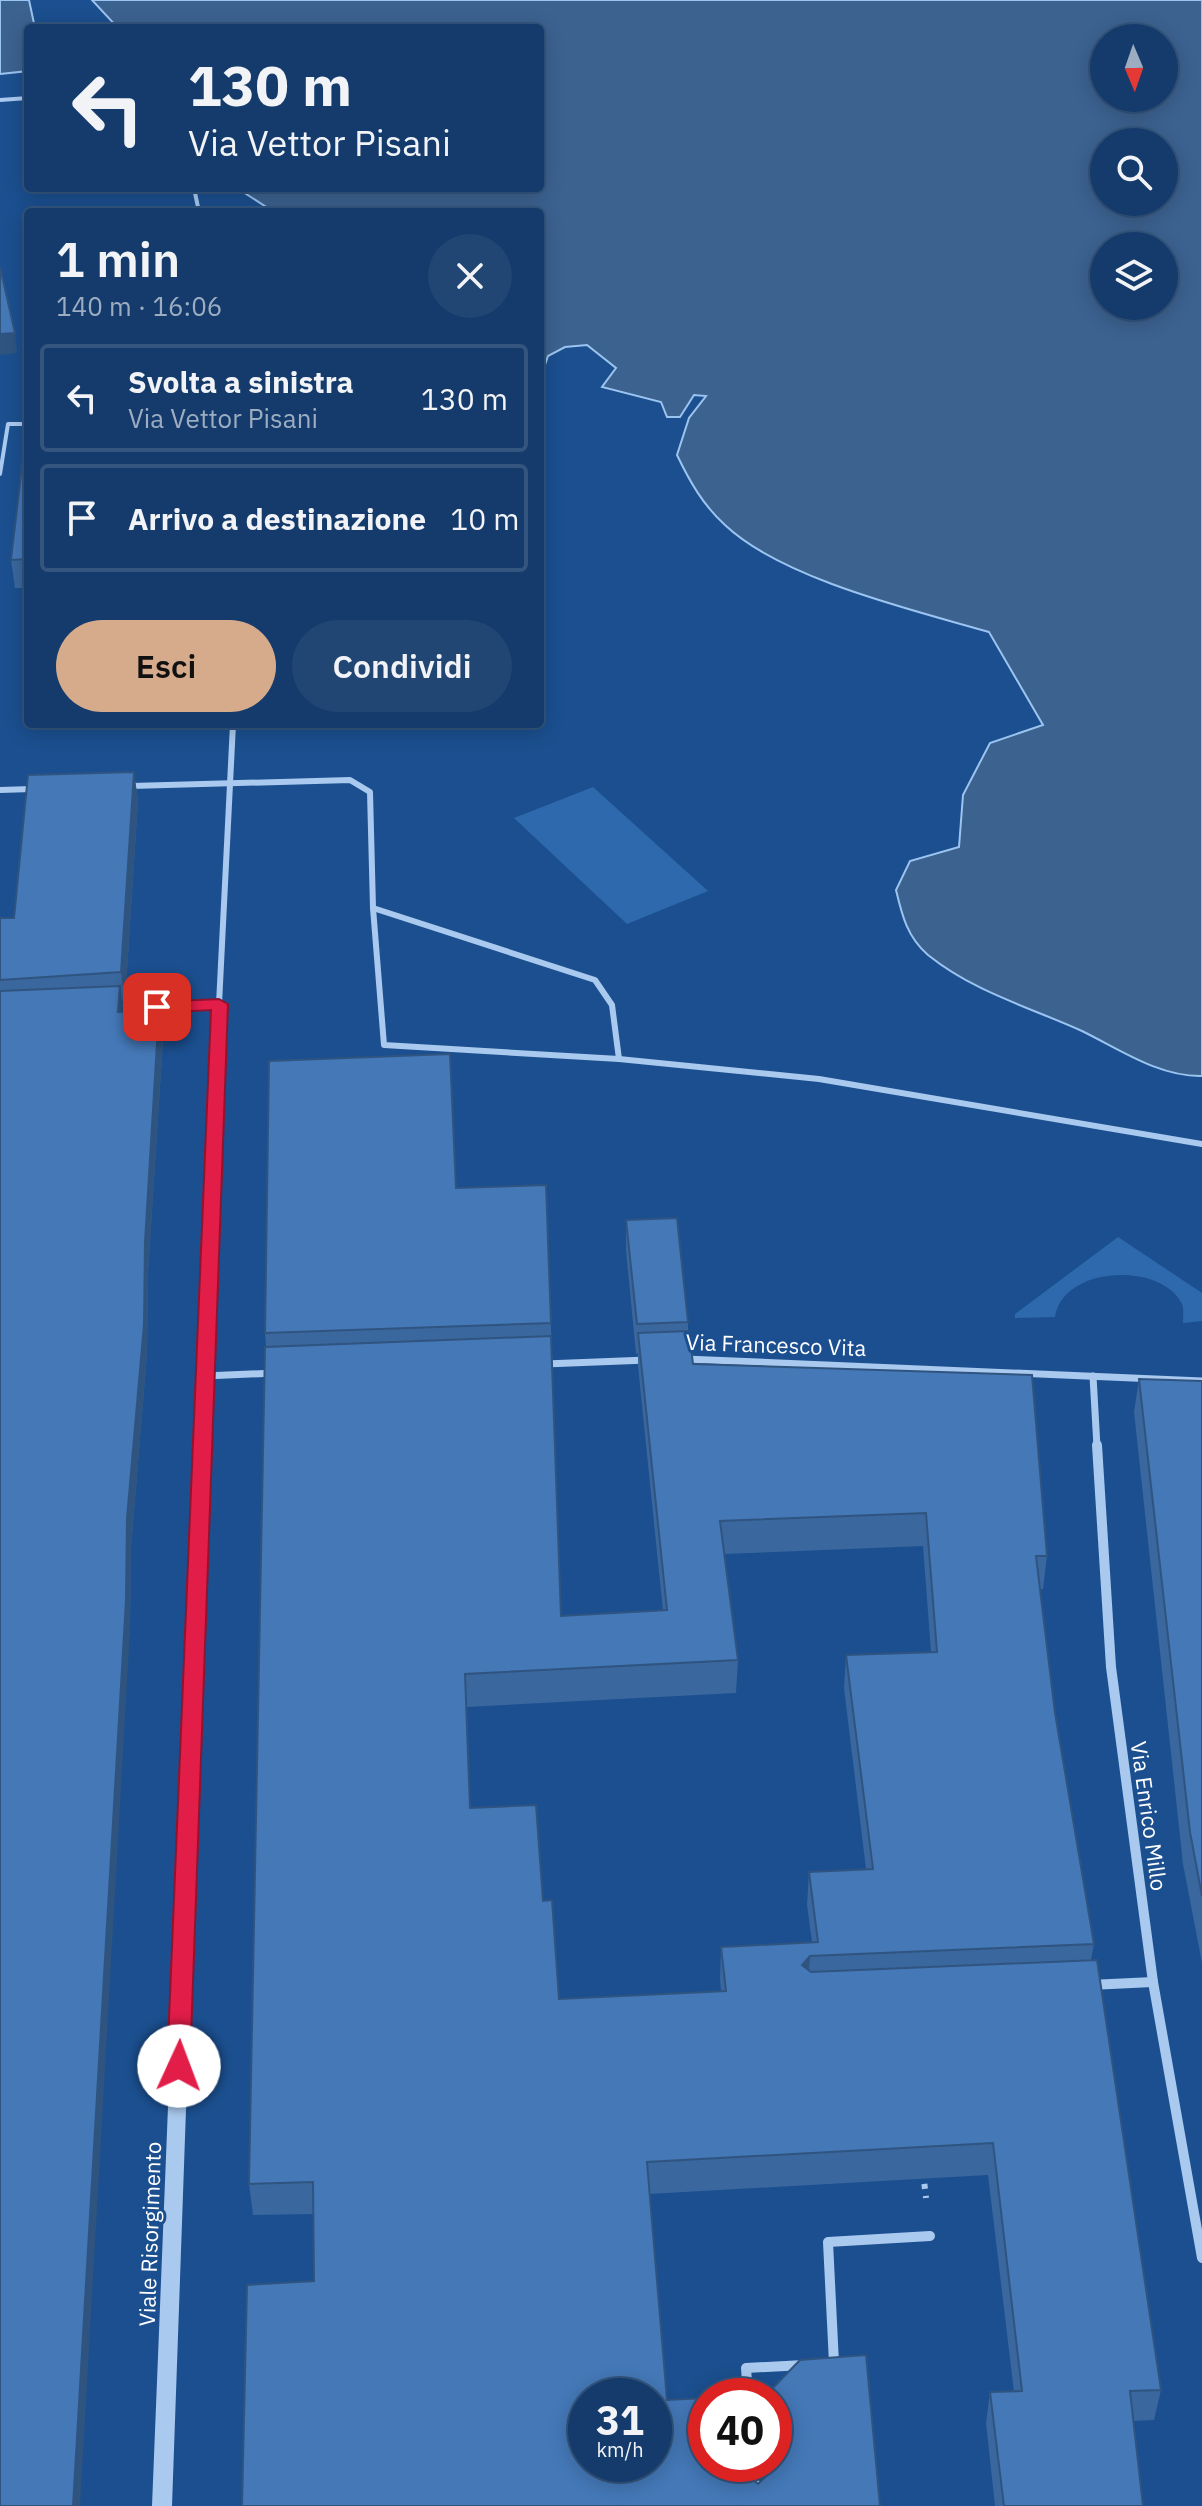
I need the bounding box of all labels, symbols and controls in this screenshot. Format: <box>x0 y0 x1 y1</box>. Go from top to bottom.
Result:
north arrow <box>1090 24 1178 112</box>
map controls <box>1090 24 1178 320</box>
text: 130 m <box>188 49 352 121</box>
icon: left <box>56 56 160 160</box>
text: Via Vettor Pisani <box>188 119 451 166</box>
button: search <box>1090 128 1178 216</box>
text: 1 min <box>56 228 180 290</box>
button: layers <box>1090 232 1178 320</box>
button: close <box>428 234 512 318</box>
text: 140 m · 16:06 <box>56 289 222 323</box>
text: Svolta a sinistra <box>128 362 354 401</box>
icon: left <box>60 376 104 420</box>
text: 130 m <box>421 379 508 418</box>
text: Via Vettor Pisani <box>128 401 318 435</box>
icon: arrive <box>60 496 104 540</box>
text: Arrivo a destinazione <box>128 499 426 538</box>
text: 10 m <box>450 499 519 538</box>
button: Esci <box>56 620 276 712</box>
button: Condividi <box>292 620 512 712</box>
pin <box>123 973 191 1041</box>
icon: arrive <box>135 985 179 1029</box>
street label: Via Francesco Vita <box>685 1327 867 1362</box>
street label: Via Enrico Millo <box>1125 1739 1174 1893</box>
position arrow <box>137 2024 221 2108</box>
street label: Viale Risorgimento <box>132 2141 167 2327</box>
speed limit sign: 40 <box>688 2378 792 2482</box>
text: 31 <box>596 2394 644 2446</box>
text: km/h <box>596 2436 644 2463</box>

